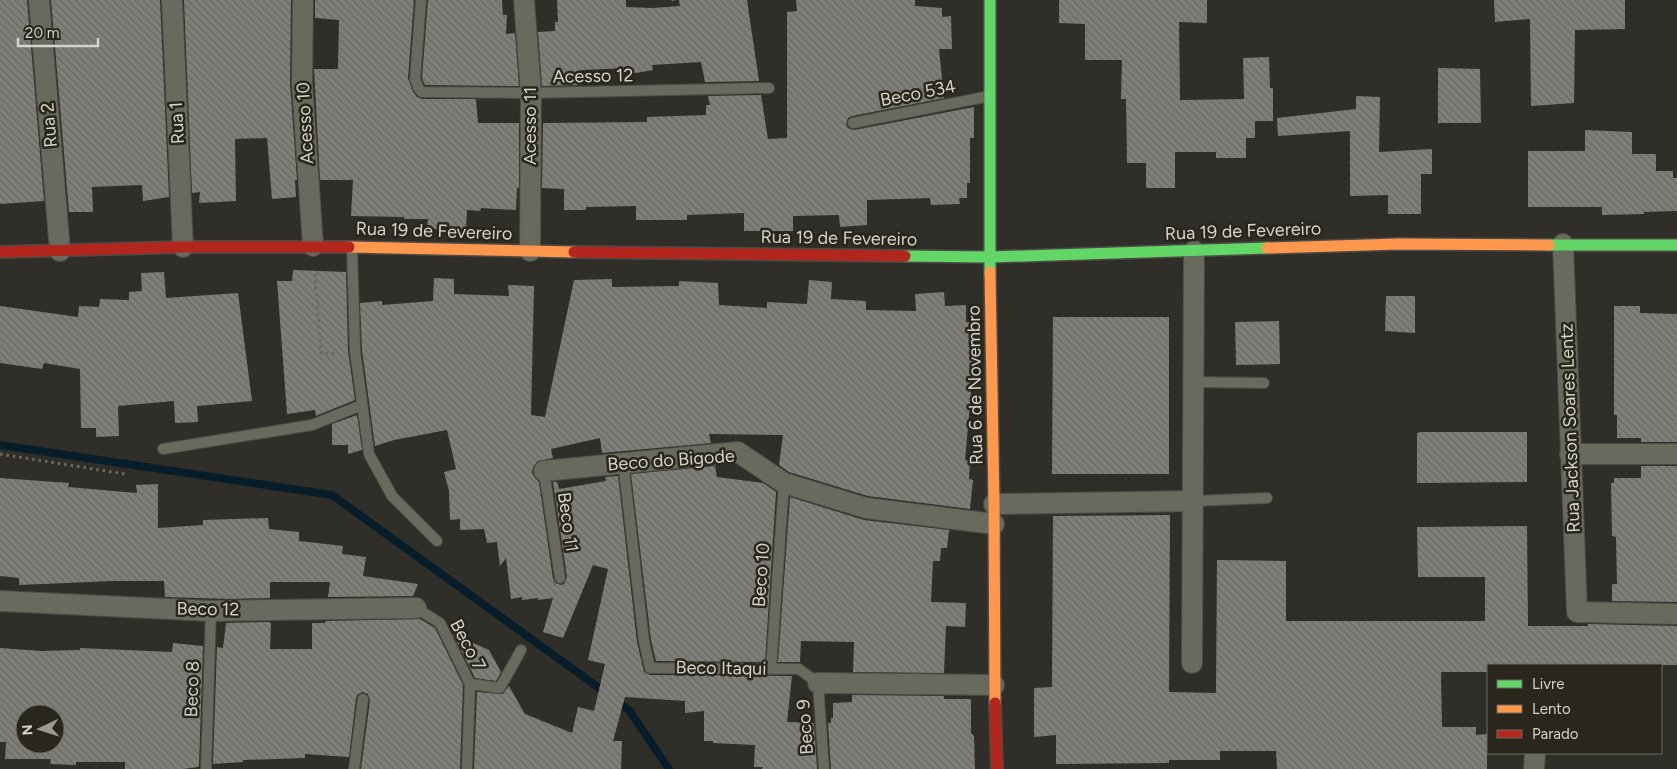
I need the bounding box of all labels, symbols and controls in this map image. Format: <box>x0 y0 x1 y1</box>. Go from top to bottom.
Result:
scale bar <box>18 15 98 47</box>
text: 20 m <box>25 24 59 42</box>
street label: Acesso 12 <box>552 64 634 88</box>
street label: Beco 534 <box>878 75 958 111</box>
street label: Acesso 10 <box>292 81 318 165</box>
street label: Acesso 11 <box>519 87 541 165</box>
street label: Rua 1 <box>165 101 189 145</box>
street label: Rua 2 <box>36 102 62 148</box>
street label: Rua 19 de Fevereiro <box>355 217 513 245</box>
street label: Rua 19 de Fevereiro <box>1164 217 1322 245</box>
street label: Rua 19 de Fevereiro <box>760 226 918 250</box>
street label: Rua 6 de Novembro <box>963 305 987 465</box>
street label: Rua Jackson Soares Lentz <box>1555 323 1585 533</box>
street label: Beco do Bigode <box>607 445 735 475</box>
street label: Beco 11 <box>553 491 583 553</box>
street label: Beco 10 <box>748 542 774 608</box>
street label: Beco 12 <box>176 597 240 621</box>
street label: Beco 7 <box>445 615 491 675</box>
street label: Beco Itaqui <box>675 656 767 680</box>
street label: Beco 8 <box>180 660 204 718</box>
legend <box>1487 664 1662 754</box>
text: Livre <box>1532 675 1564 693</box>
street label: Beco 9 <box>792 698 818 756</box>
text: Lento <box>1532 700 1571 718</box>
north arrow <box>15 704 65 754</box>
text: N <box>19 724 36 736</box>
text: Parado <box>1532 725 1579 743</box>

